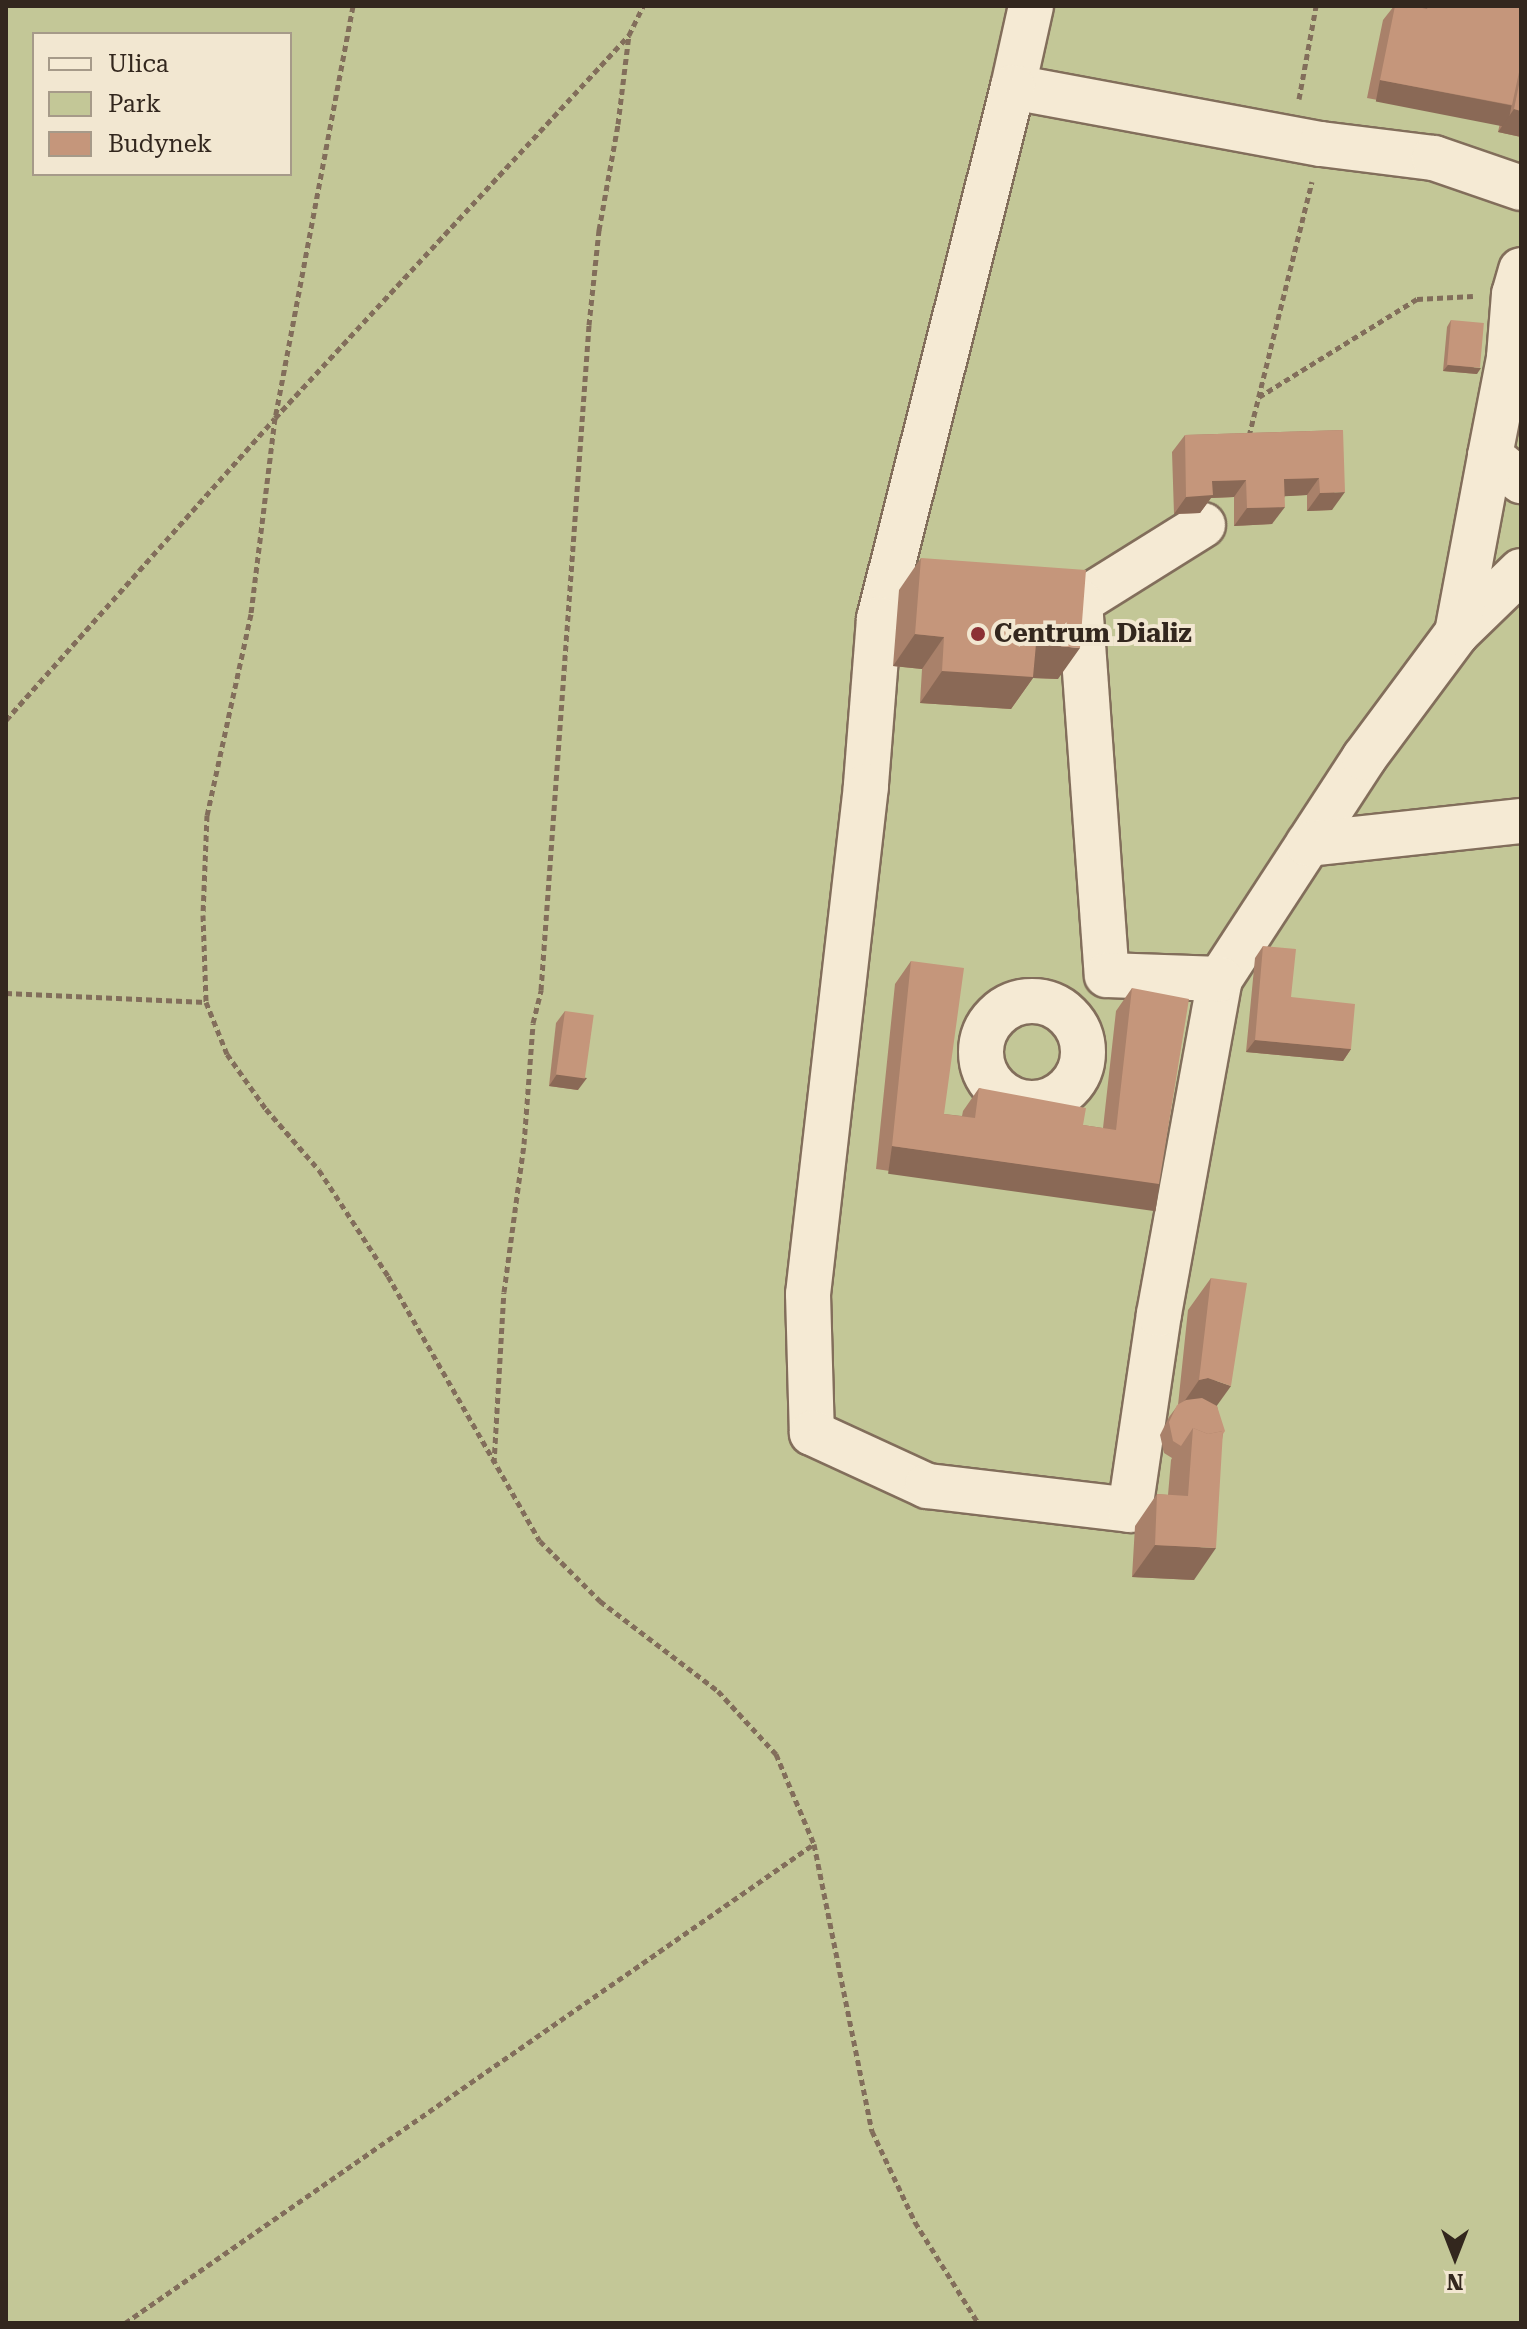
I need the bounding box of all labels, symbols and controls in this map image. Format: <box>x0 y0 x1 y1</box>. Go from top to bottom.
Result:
legend <box>32 32 292 176</box>
text: Ulica <box>108 50 169 78</box>
text: Park <box>108 90 161 118</box>
text: Budynek <box>108 130 212 158</box>
place label: Centrum Dializ <box>994 618 1192 650</box>
marker: Centrum Dializ <box>969 625 987 643</box>
north arrow <box>1415 2217 1495 2297</box>
text: N <box>1447 2269 1463 2294</box>

